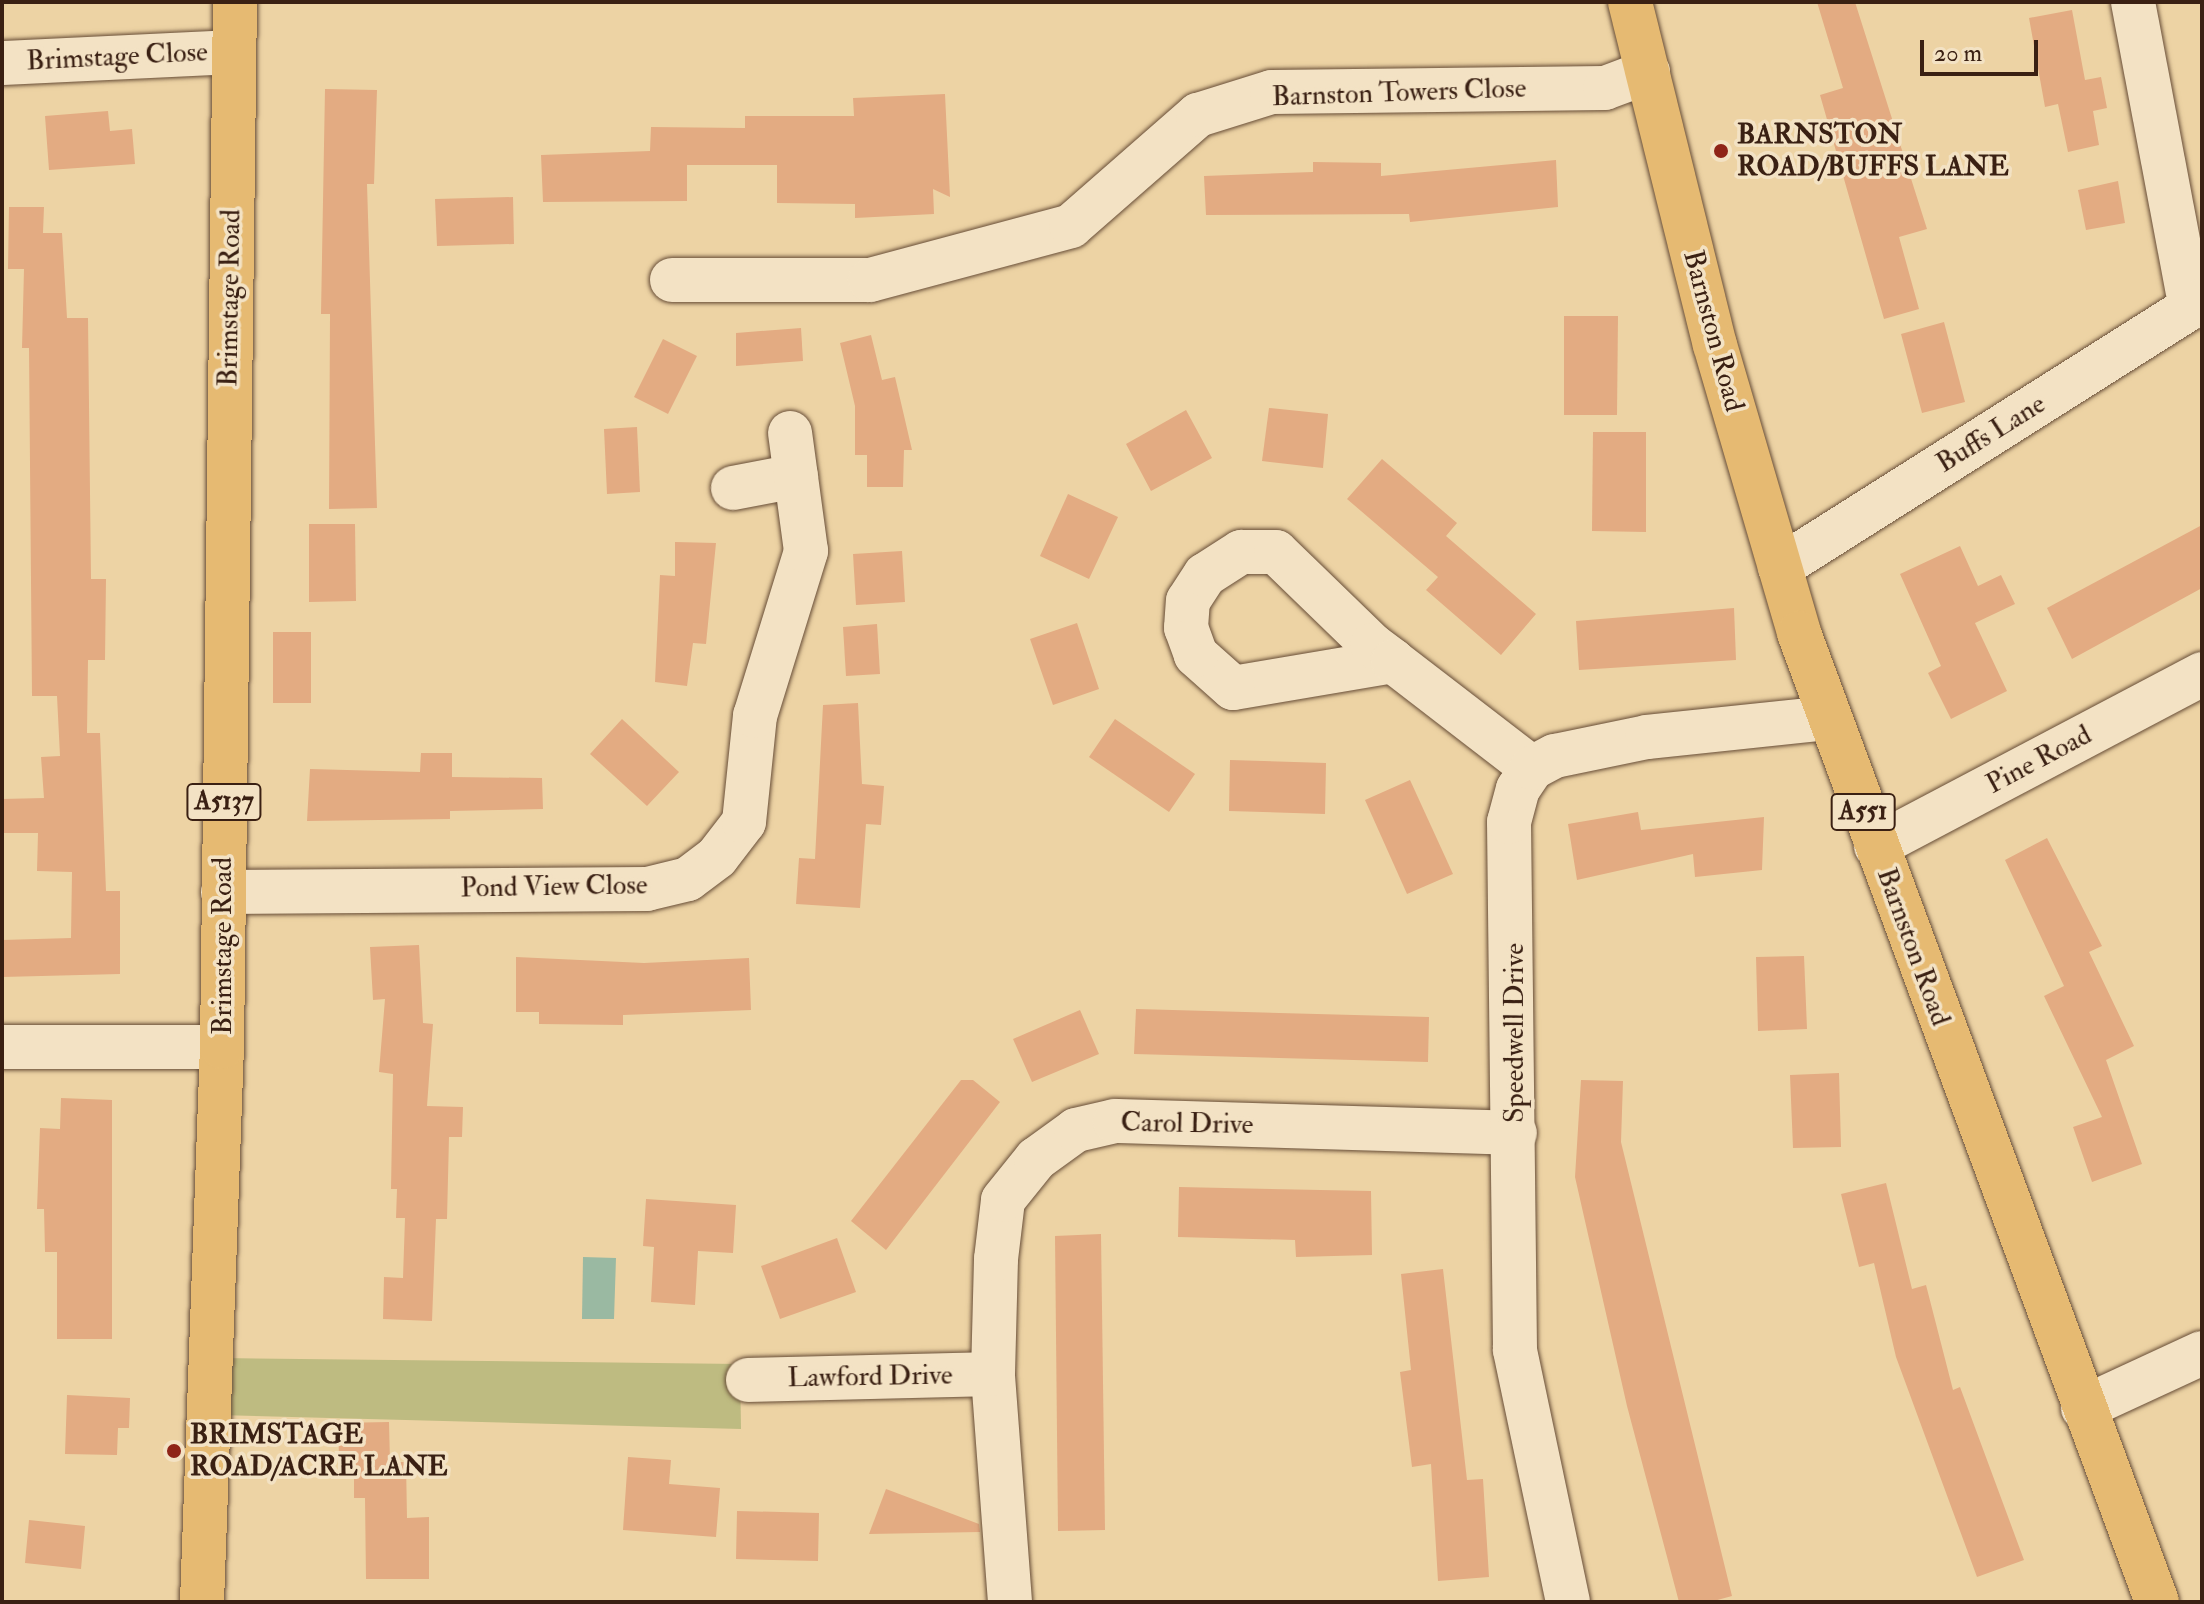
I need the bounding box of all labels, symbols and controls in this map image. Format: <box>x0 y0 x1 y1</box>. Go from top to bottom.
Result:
scale bar <box>1924 24 2042 74</box>
street label: Brimstage Close <box>25 35 209 79</box>
text: 20 m <box>1934 38 1982 69</box>
street label: Barnston Towers Close <box>1271 72 1527 114</box>
place label: BARNSTON ROAD/BUFFS LANE <box>1737 118 2009 184</box>
marker: BARNSTON ROAD/BUFFS LANE <box>1712 142 1730 160</box>
street label: Brimstage Road <box>212 209 248 387</box>
street label: Barnston Road <box>1675 247 1751 415</box>
street label: Buffs Lane <box>1930 387 2052 481</box>
street label: Pine Road <box>1981 718 2097 802</box>
road number: A5137 <box>186 780 262 824</box>
road number: A551 <box>1829 790 1897 834</box>
street label: Brimstage Road <box>206 857 240 1035</box>
street label: Barnston Road <box>1869 863 1957 1031</box>
street label: Pond View Close <box>460 869 648 905</box>
street label: Speedwell Drive <box>1498 943 1532 1123</box>
street label: Carol Drive <box>1120 1106 1254 1142</box>
street label: Lawford Drive <box>787 1359 953 1395</box>
place label: BRIMSTAGE ROAD/ACRE LANE <box>190 1418 448 1484</box>
marker: BRIMSTAGE ROAD/ACRE LANE <box>165 1442 183 1460</box>

